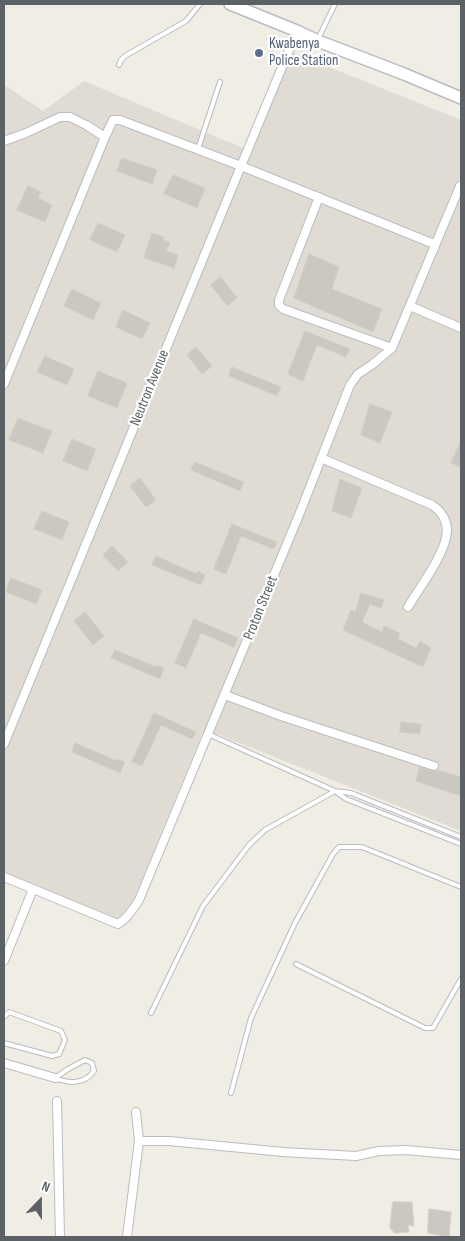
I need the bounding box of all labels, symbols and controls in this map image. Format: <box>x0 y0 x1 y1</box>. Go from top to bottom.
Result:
place label: Kwabenya Police Station <box>269 35 339 70</box>
marker: Kwabenya Police Station <box>253 47 265 59</box>
street label: Neutron Avenue <box>127 347 173 429</box>
street label: Proton Street <box>240 573 282 643</box>
north arrow <box>15 1176 65 1226</box>
text: N <box>39 1177 52 1196</box>

